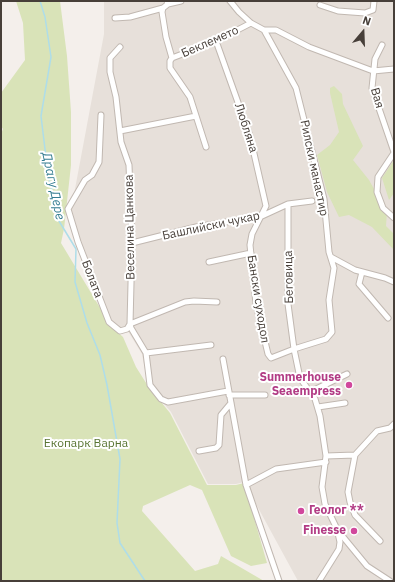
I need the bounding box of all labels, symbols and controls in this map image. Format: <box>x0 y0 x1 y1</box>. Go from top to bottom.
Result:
north arrow <box>343 12 383 52</box>
text: N <box>361 13 373 29</box>
street label: Беклемето <box>179 23 241 61</box>
street label: Вая <box>367 86 387 110</box>
street label: Любляна <box>231 102 261 154</box>
street label: Рилски манастир <box>297 119 331 217</box>
water label: Драгу Дере <box>38 151 68 221</box>
street label: Веселина Цанкова <box>122 174 138 280</box>
street label: Башлийски чукар <box>161 209 261 243</box>
street label: Беговица <box>281 250 297 304</box>
street label: Бански суходол <box>244 254 272 344</box>
street label: Болата <box>78 258 106 300</box>
place label: Summerhouse Seaempress <box>259 371 341 399</box>
marker: Summerhouse Seaempress <box>344 380 354 390</box>
park label: Екопарк Варна <box>44 437 128 451</box>
place label: Геолог ** <box>309 504 364 518</box>
marker: Геолог ** <box>296 506 306 516</box>
place label: Finesse <box>303 524 346 538</box>
marker: Finesse <box>349 526 359 536</box>

